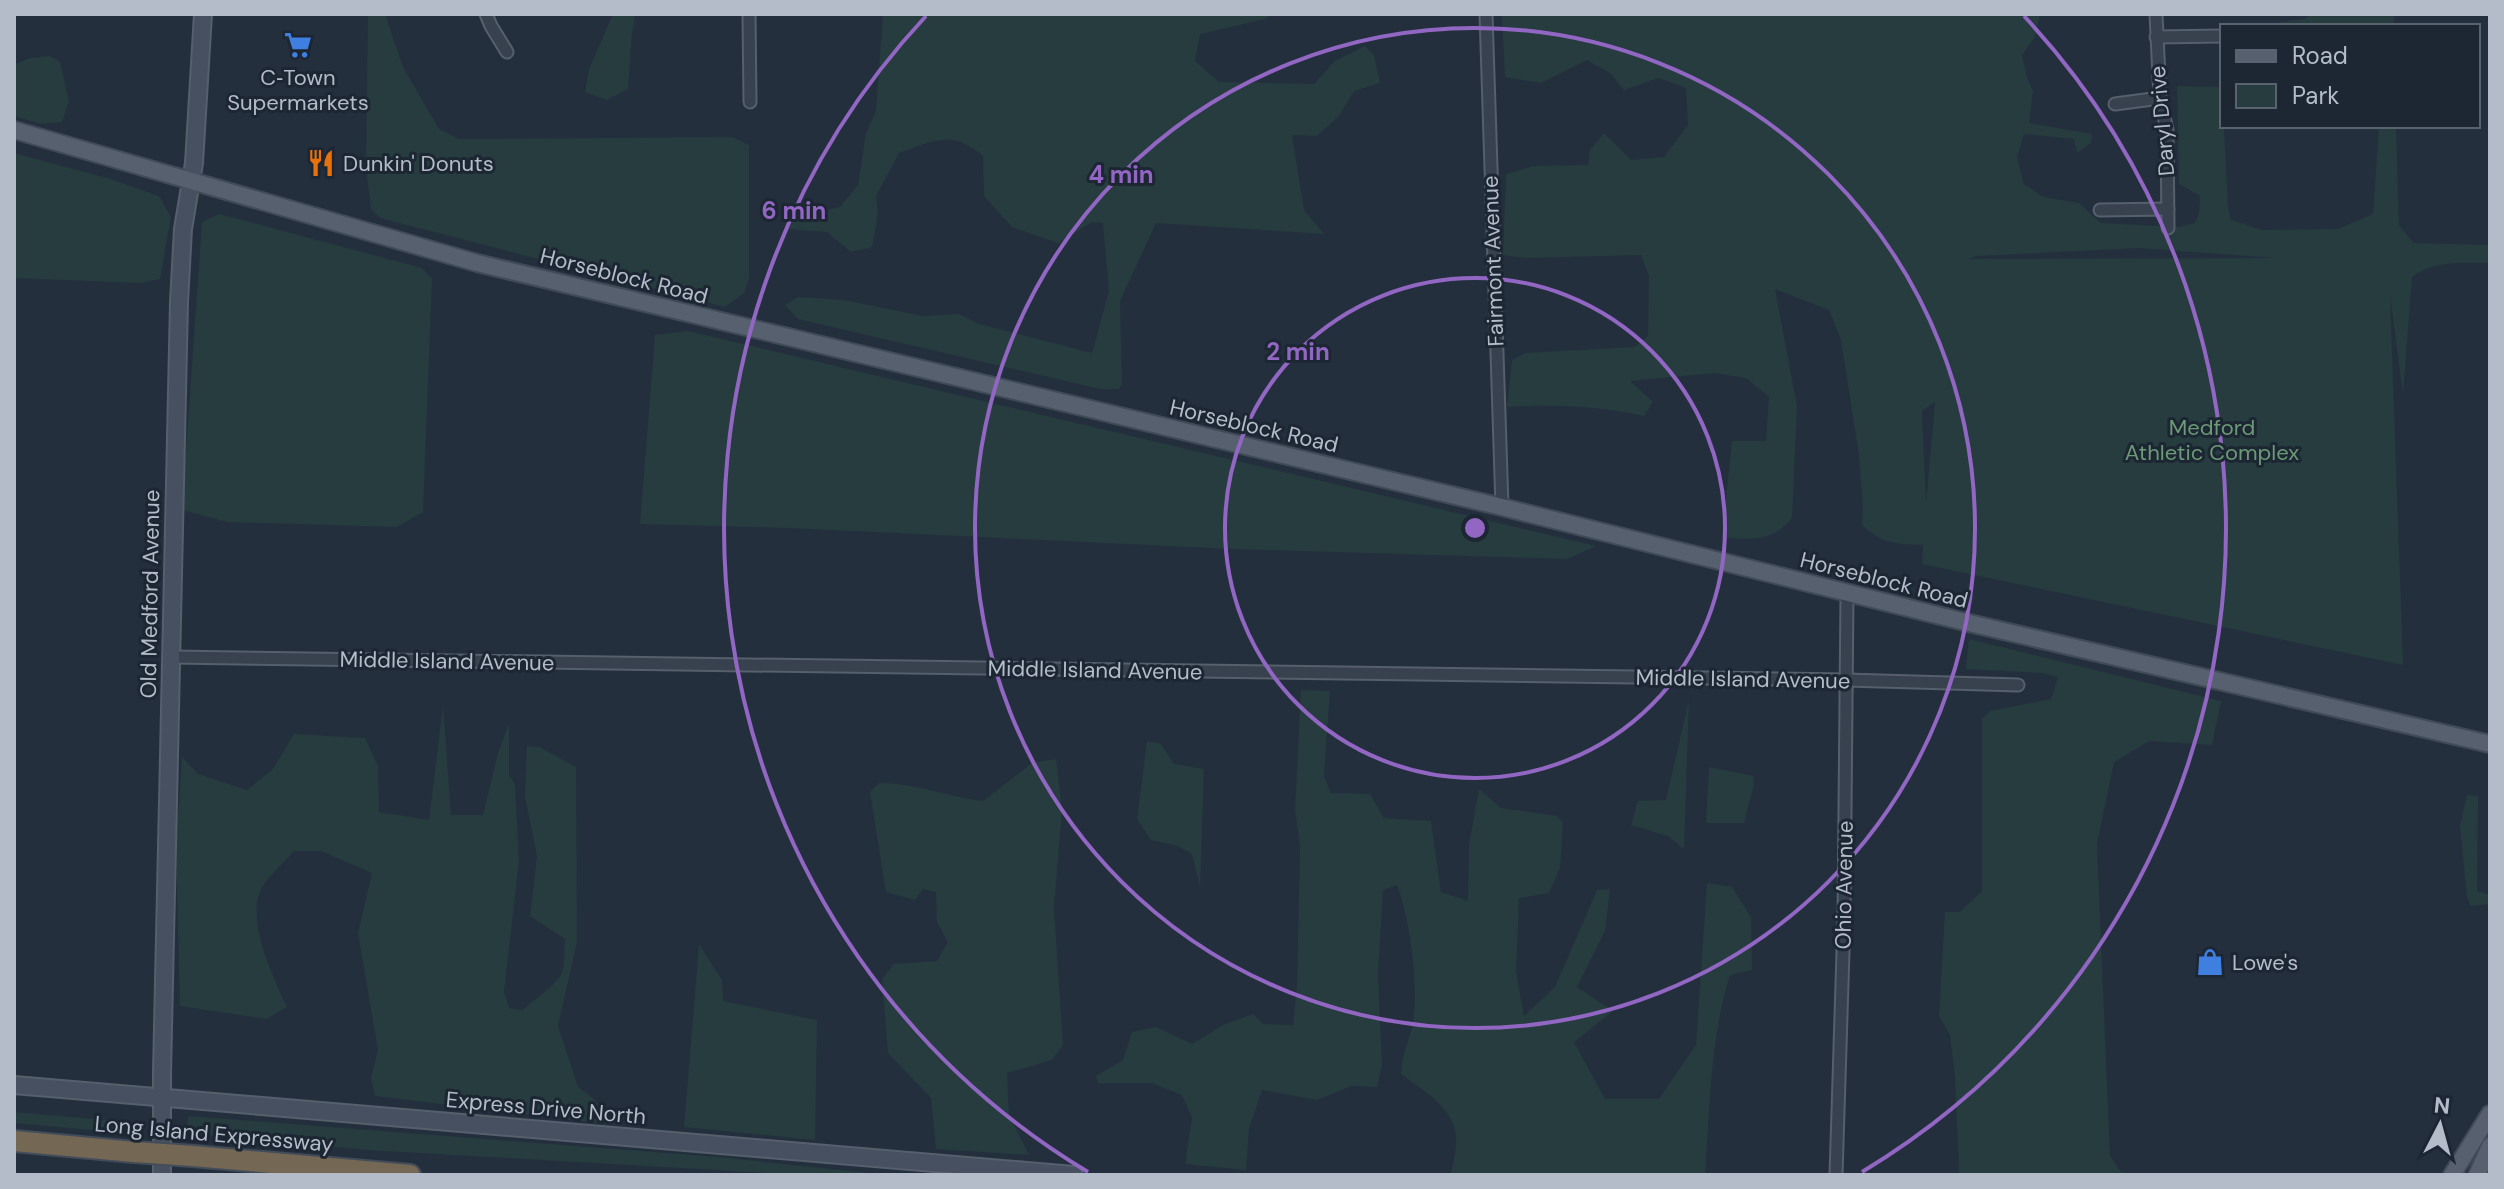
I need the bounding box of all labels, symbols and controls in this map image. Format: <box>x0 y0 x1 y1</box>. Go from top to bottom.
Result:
legend <box>2220 24 2480 128</box>
supermarket icon: C‑Town Supermarkets <box>283 30 313 60</box>
text: Road <box>2292 40 2348 71</box>
place label: C‑Town Supermarkets <box>227 63 369 117</box>
street label: Daryl Drive <box>2143 65 2181 177</box>
text: Park <box>2292 80 2339 111</box>
restaurant icon: Dunkin' Donuts <box>306 148 336 178</box>
place label: Dunkin' Donuts <box>343 149 494 178</box>
text: 4 min <box>1088 159 1154 190</box>
street label: Fairmont Avenue <box>1476 175 1510 347</box>
text: 6 min <box>762 195 826 226</box>
street label: Horseblock Road <box>537 241 711 311</box>
text: 2 min <box>1266 336 1330 367</box>
street label: Horseblock Road <box>1167 393 1341 459</box>
park label: Medford Athletic Complex <box>2125 413 2299 467</box>
street label: Old Medford Avenue <box>134 489 166 699</box>
centre of rings <box>1461 514 1489 542</box>
street label: Horseblock Road <box>1797 545 1971 615</box>
street label: Middle Island Avenue <box>339 645 555 677</box>
street label: Middle Island Avenue <box>987 654 1203 686</box>
street label: Middle Island Avenue <box>1635 663 1851 695</box>
street label: Ohio Avenue <box>1828 820 1860 950</box>
shop icon: Lowe's <box>2195 947 2225 977</box>
place label: Lowe's <box>2232 948 2298 977</box>
street label: Express Drive North <box>445 1085 647 1131</box>
north arrow <box>2400 1085 2480 1165</box>
text: N <box>2433 1090 2452 1121</box>
street label: Long Island Expressway <box>93 1109 335 1159</box>

